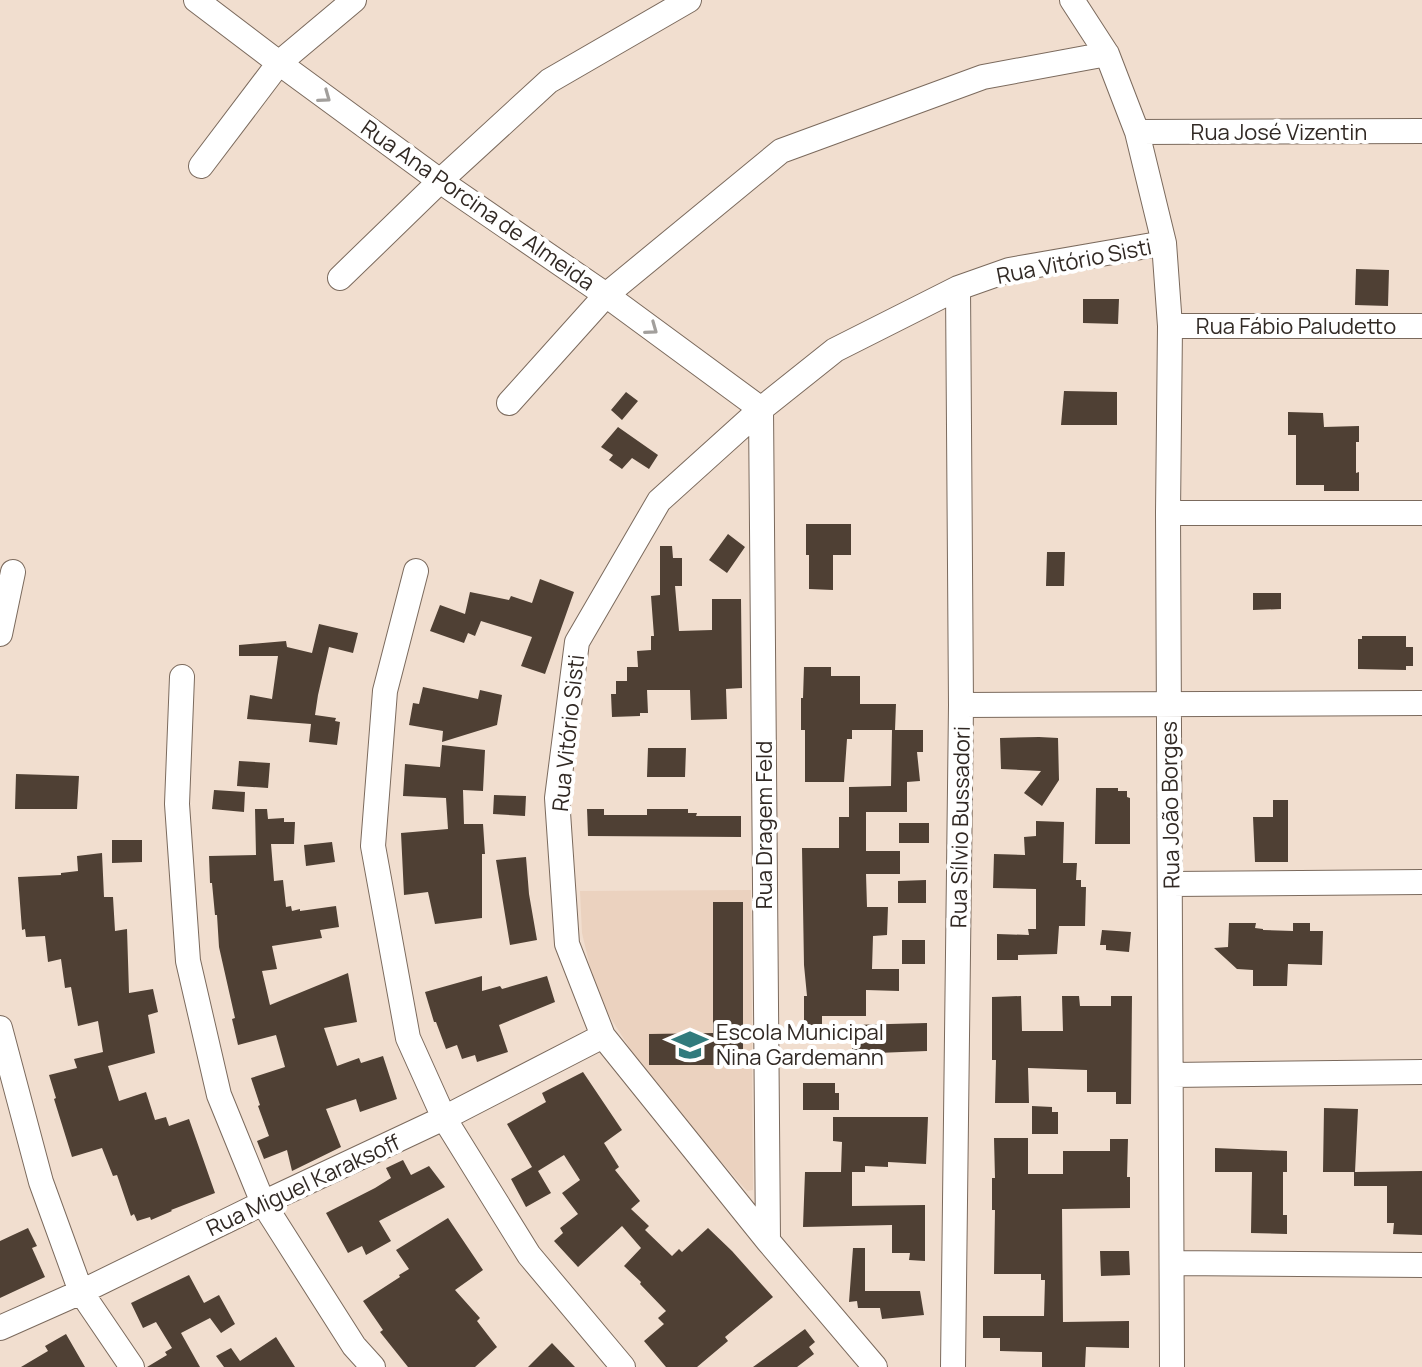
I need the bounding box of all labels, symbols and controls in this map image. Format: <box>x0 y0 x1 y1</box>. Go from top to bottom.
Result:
one-way arrow <box>317 88 331 102</box>
street label: Rua Ana Porcina de Almeida <box>355 113 601 297</box>
street label: Rua José Vizentin <box>1191 117 1367 147</box>
street label: Rua Vitório Sisti <box>994 231 1154 291</box>
street label: Rua Fábio Paludetto <box>1196 311 1396 341</box>
one-way arrow <box>643 319 658 333</box>
street label: Rua Vitório Sisti <box>545 653 591 813</box>
street label: Rua João Borges <box>1154 721 1186 889</box>
street label: Rua Sílvio Bussadori <box>943 726 977 928</box>
street label: Rua Dragem Feld <box>749 741 779 909</box>
place label: Escola Municipal Nina Gardemann <box>716 1017 884 1072</box>
school or university icon: Escola Municipal Nina Gardemann <box>671 1026 709 1064</box>
street label: Rua Miguel Karaksoff <box>201 1127 405 1243</box>

